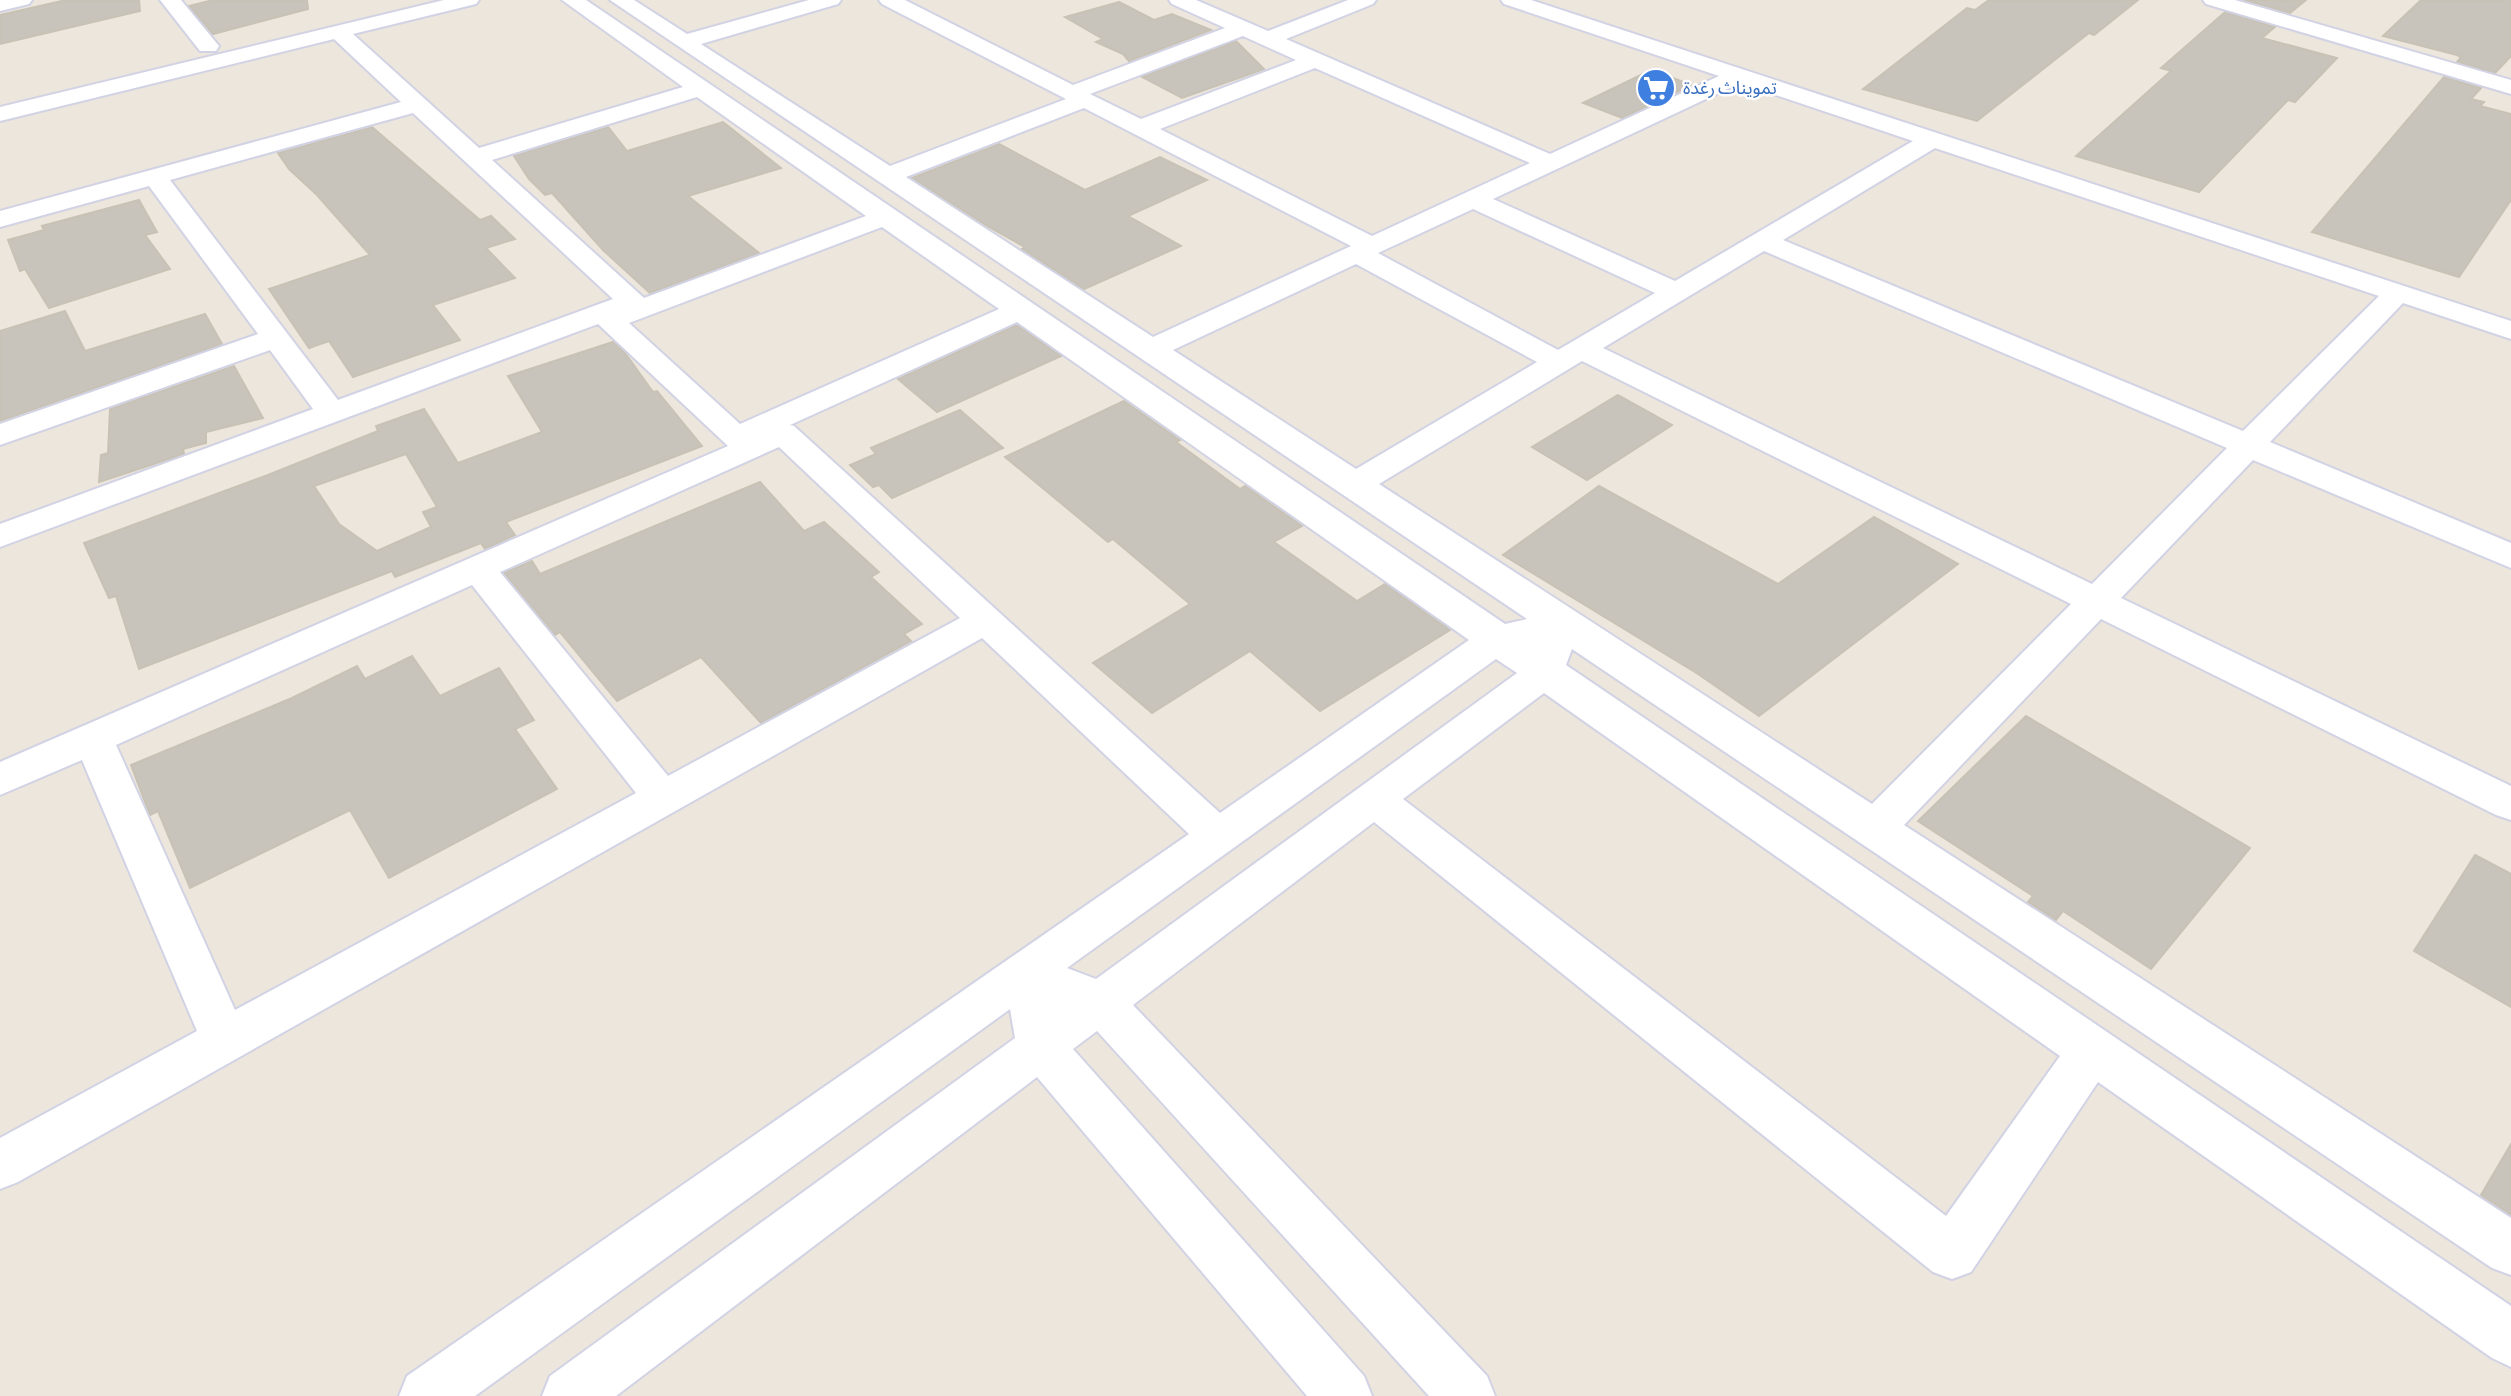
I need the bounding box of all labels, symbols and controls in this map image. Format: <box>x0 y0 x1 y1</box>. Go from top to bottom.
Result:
supermarket icon: تمويناث رغدة <box>1635 67 1677 109</box>
place label: تمويناث رغدة <box>1683 78 1777 99</box>

